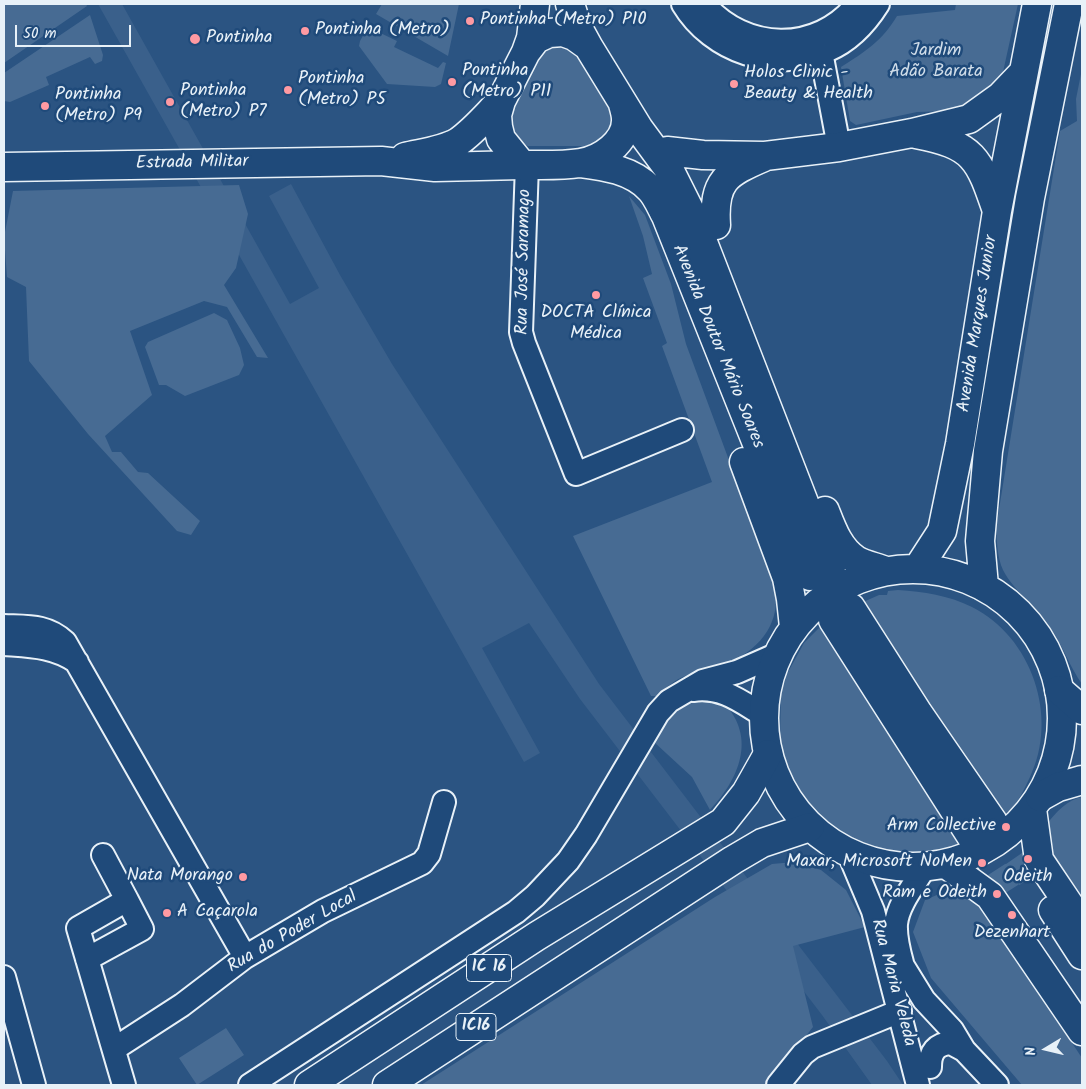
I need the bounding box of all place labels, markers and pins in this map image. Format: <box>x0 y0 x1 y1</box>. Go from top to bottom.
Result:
place label: Pontinha (Metro) P10 <box>480 10 646 32</box>
marker: Pontinha (Metro) P10 <box>464 15 476 27</box>
place label: Pontinha (Metro) <box>315 20 450 42</box>
marker: Pontinha (Metro) <box>299 25 311 37</box>
place label: Pontinha <box>206 28 272 50</box>
marker: Pontinha <box>188 32 202 46</box>
place label: Pontinha (Metro) P11 <box>462 61 551 104</box>
place label: Holos Clinic - Beauty & Health <box>744 63 873 106</box>
place label: Pontinha (Metro) P5 <box>298 69 386 112</box>
marker: Pontinha (Metro) P11 <box>446 76 458 88</box>
marker: Holos Clinic - Beauty & Health <box>728 78 740 90</box>
place label: Pontinha (Metro) P7 <box>180 81 266 124</box>
marker: Pontinha (Metro) P5 <box>282 84 294 96</box>
place label: Pontinha (Metro) P9 <box>55 85 142 128</box>
marker: Pontinha (Metro) P7 <box>164 96 176 108</box>
marker: Pontinha (Metro) P9 <box>39 100 51 112</box>
marker: DOCTA Clínica Médica <box>590 289 602 301</box>
place label: DOCTA Clínica Médica <box>540 303 652 346</box>
place label: Arm Collective <box>887 816 996 838</box>
marker: Arm Collective <box>1000 821 1012 833</box>
place label: Maxar, Microsoft NoMen <box>786 852 972 874</box>
marker: Odeith <box>1022 853 1034 865</box>
marker: Maxar, Microsoft NoMen <box>976 857 988 869</box>
place label: Nata Morango <box>127 866 233 888</box>
place label: Odeith <box>1003 867 1053 889</box>
marker: Nata Morango <box>237 871 249 883</box>
place label: Ram e Odeith <box>882 883 987 905</box>
marker: Ram e Odeith <box>991 888 1003 900</box>
place label: A Caçarola <box>177 902 258 924</box>
marker: A Caçarola <box>161 907 173 919</box>
marker: Dezenhart <box>1006 909 1018 921</box>
place label: Dezenhart <box>974 923 1050 945</box>

